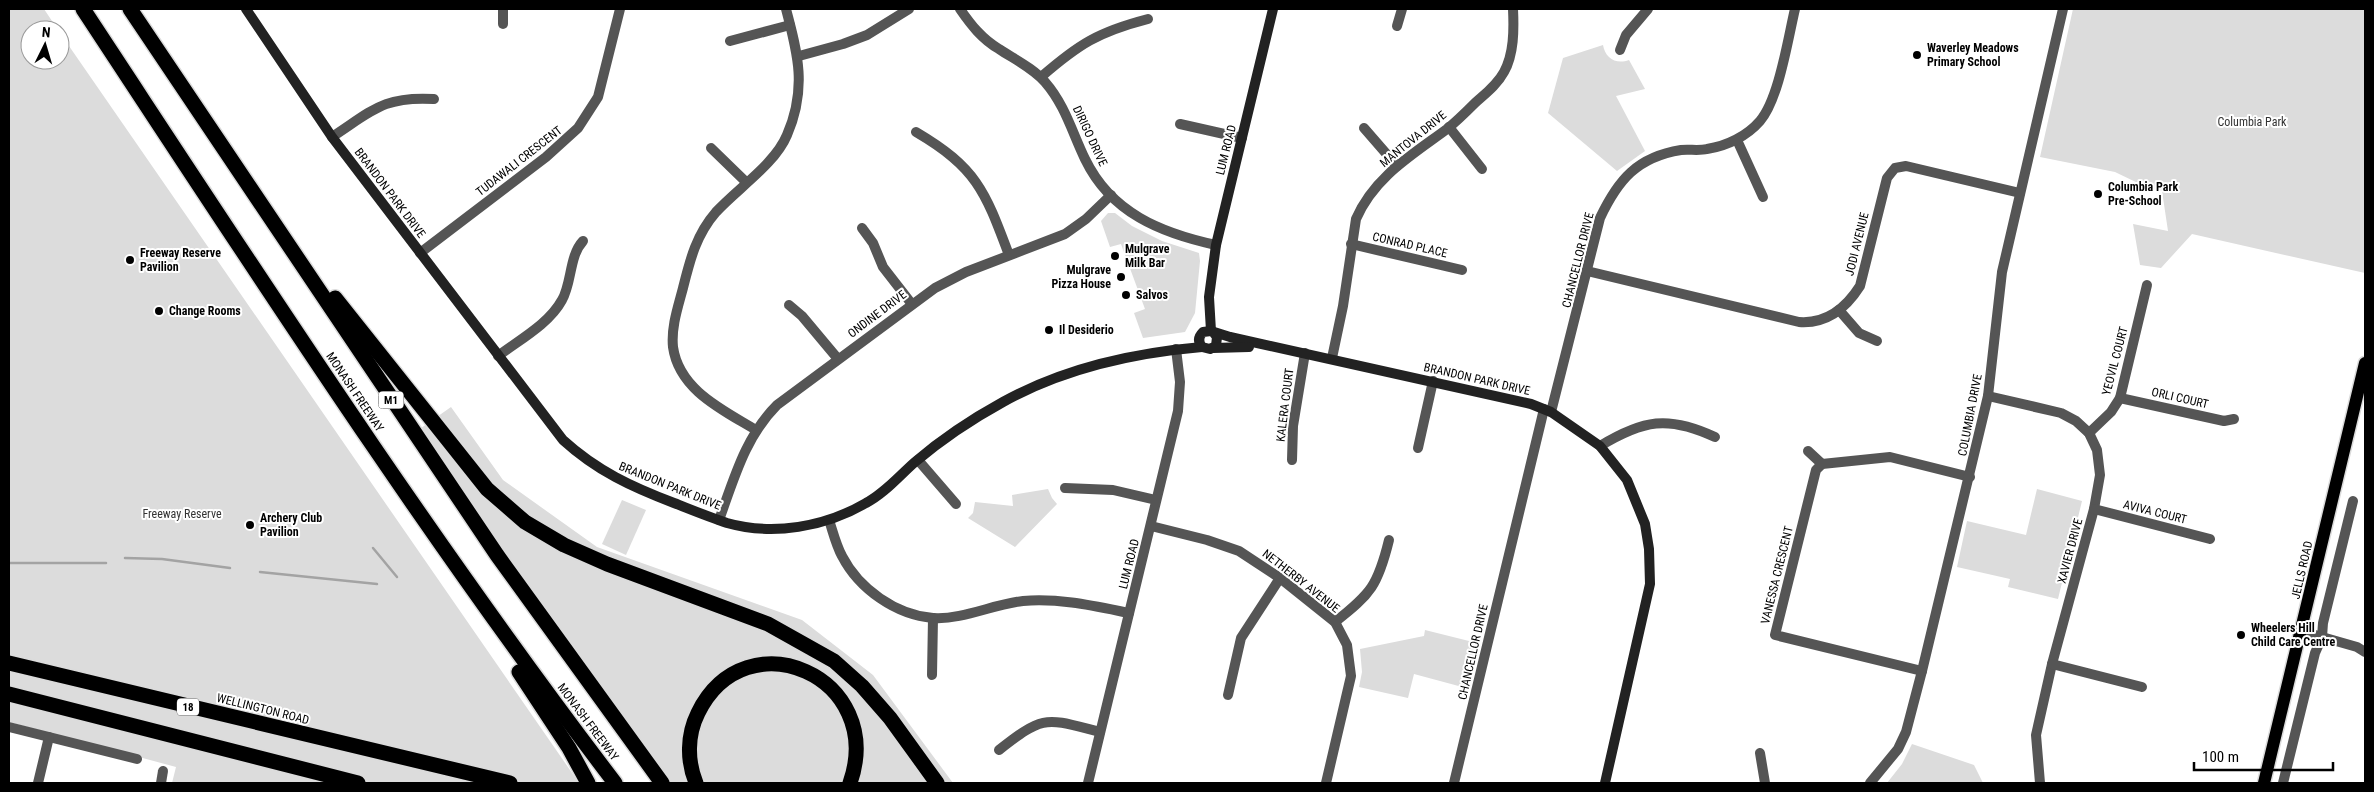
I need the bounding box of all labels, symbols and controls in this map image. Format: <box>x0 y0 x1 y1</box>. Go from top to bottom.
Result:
north arrow <box>20 20 70 70</box>
text: N <box>41 24 51 40</box>
place label: Waverley Meadows Primary School <box>1927 41 2019 69</box>
marker: Waverley Meadows Primary School <box>1911 49 1923 61</box>
street label: DIRIGO DRIVE <box>1070 104 1110 169</box>
street label: MANTOVA DRIVE <box>1377 108 1449 170</box>
park label: Columbia Park <box>2218 115 2287 129</box>
street label: TUDAWALI CRESCENT <box>473 123 565 199</box>
street label: LUM ROAD <box>1213 123 1239 177</box>
street label: BRANDON PARK DRIVE <box>352 145 428 241</box>
place label: Columbia Park Pre-School <box>2108 180 2178 208</box>
marker: Columbia Park Pre-School <box>2092 188 2104 200</box>
street label: CHANCELLOR DRIVE <box>1559 211 1597 309</box>
street label: JODI AVENUE <box>1842 211 1872 277</box>
street label: CONRAD PLACE <box>1371 230 1449 260</box>
place label: Mulgrave Milk Bar <box>1125 242 1170 270</box>
place label: Freeway Reserve Pavilion <box>140 246 221 274</box>
marker: Mulgrave Milk Bar <box>1109 250 1121 262</box>
marker: Freeway Reserve Pavilion <box>124 254 136 266</box>
place label: Mulgrave Pizza House <box>1051 263 1111 291</box>
marker: Mulgrave Pizza House <box>1115 271 1127 283</box>
street label: ONDINE DRIVE <box>845 287 909 341</box>
place label: Salvos <box>1136 288 1168 302</box>
marker: Salvos <box>1120 289 1132 301</box>
place label: Change Rooms <box>169 304 241 318</box>
marker: Change Rooms <box>153 305 165 317</box>
place label: Il Desiderio <box>1059 323 1114 337</box>
marker: Il Desiderio <box>1043 324 1055 336</box>
street label: YEOVIL COURT <box>2099 325 2131 397</box>
street label: MONASH FREEWAY <box>323 350 387 435</box>
street label: BRANDON PARK DRIVE <box>1422 360 1532 398</box>
street label: KALERA COURT <box>1274 367 1296 443</box>
street label: COLUMBIA DRIVE <box>1955 373 1985 457</box>
street label: ORLI COURT <box>2150 385 2210 411</box>
road number: M1 <box>378 392 404 408</box>
street label: BRANDON PARK DRIVE <box>617 459 723 513</box>
street label: AVIVA COURT <box>2122 497 2188 527</box>
park label: Freeway Reserve <box>142 507 222 521</box>
place label: Archery Club Pavilion <box>260 511 322 539</box>
street label: XAVIER DRIVE <box>2055 517 2085 585</box>
marker: Archery Club Pavilion <box>244 519 256 531</box>
street label: VANESSA CRESCENT <box>1758 525 1796 625</box>
street label: LUM ROAD <box>1116 537 1142 591</box>
street label: JELLS ROAD <box>2288 539 2316 601</box>
street label: NETHERBY AVENUE <box>1260 547 1342 615</box>
street label: CHANCELLOR DRIVE <box>1455 603 1491 701</box>
place label: Wheelers Hill Child Care Centre <box>2251 621 2335 649</box>
marker: Wheelers Hill Child Care Centre <box>2235 629 2247 641</box>
street label: MONASH FREEWAY <box>554 681 622 764</box>
street label: WELLINGTON ROAD <box>215 691 311 727</box>
road number: 18 <box>177 699 199 716</box>
scale bar <box>2194 740 2333 772</box>
text: 100 m <box>2202 748 2239 766</box>

